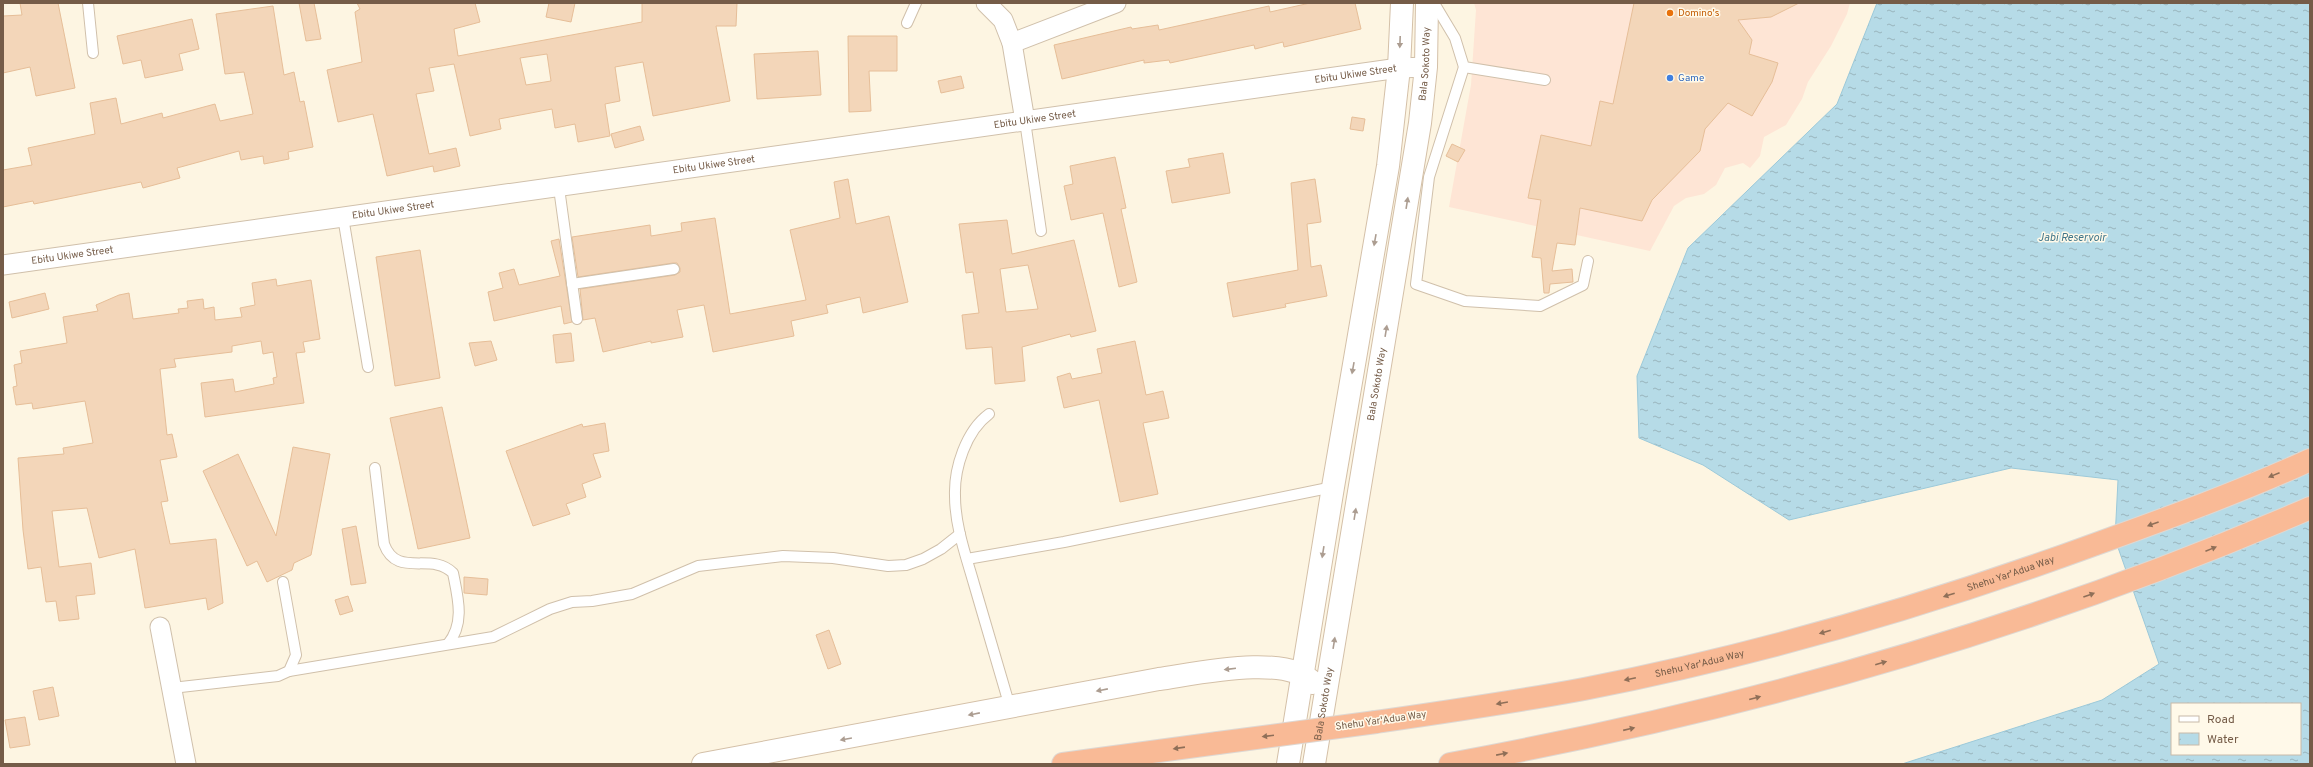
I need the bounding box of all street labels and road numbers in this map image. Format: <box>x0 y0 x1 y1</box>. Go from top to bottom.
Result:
street label: Bala Sokoto Way <box>1416 27 1433 102</box>
street label: Ebitu Ukiwe Street <box>1314 62 1398 86</box>
street label: Ebitu Ukiwe Street <box>993 107 1077 132</box>
street label: Ebitu Ukiwe Street <box>672 152 756 177</box>
street label: Ebitu Ukiwe Street <box>351 198 435 222</box>
street label: Ebitu Ukiwe Street <box>30 243 114 267</box>
street label: Bala Sokoto Way <box>1364 346 1389 422</box>
street label: Shehu Yar'Adua Way <box>1965 553 2056 595</box>
street label: Shehu Yar'Adua Way <box>1654 647 1746 681</box>
street label: Bala Sokoto Way <box>1311 666 1336 741</box>
street label: Shehu Yar'Adua Way <box>1335 708 1427 734</box>

